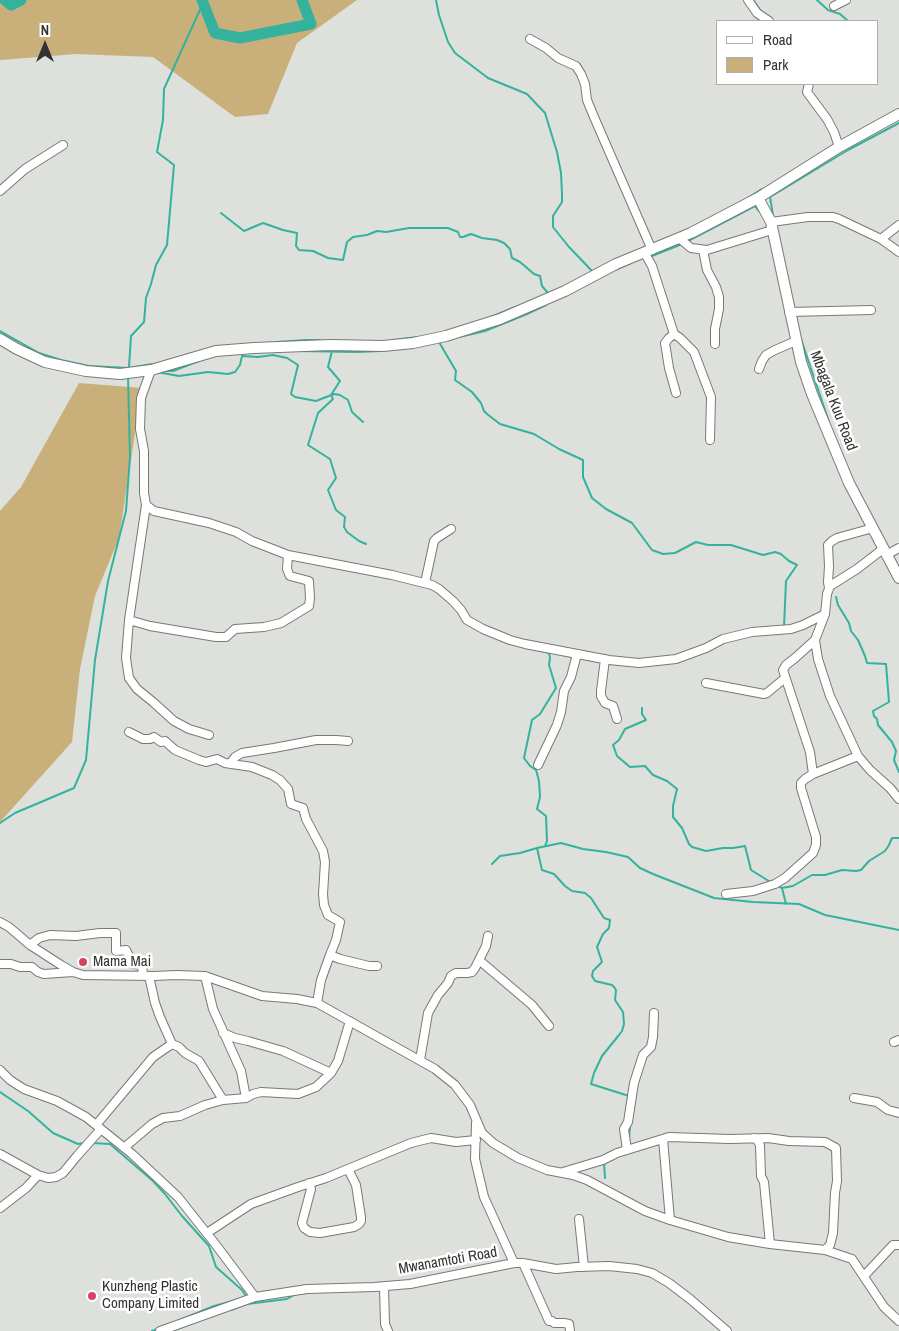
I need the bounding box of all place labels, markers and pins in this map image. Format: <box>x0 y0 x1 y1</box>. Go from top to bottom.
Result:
place label: Mama Mai <box>93 953 151 971</box>
marker: Mama Mai <box>77 956 89 968</box>
place label: Kunzheng Plastic Company Limited <box>102 1278 199 1313</box>
marker: Kunzheng Plastic Company Limited <box>86 1290 98 1302</box>

